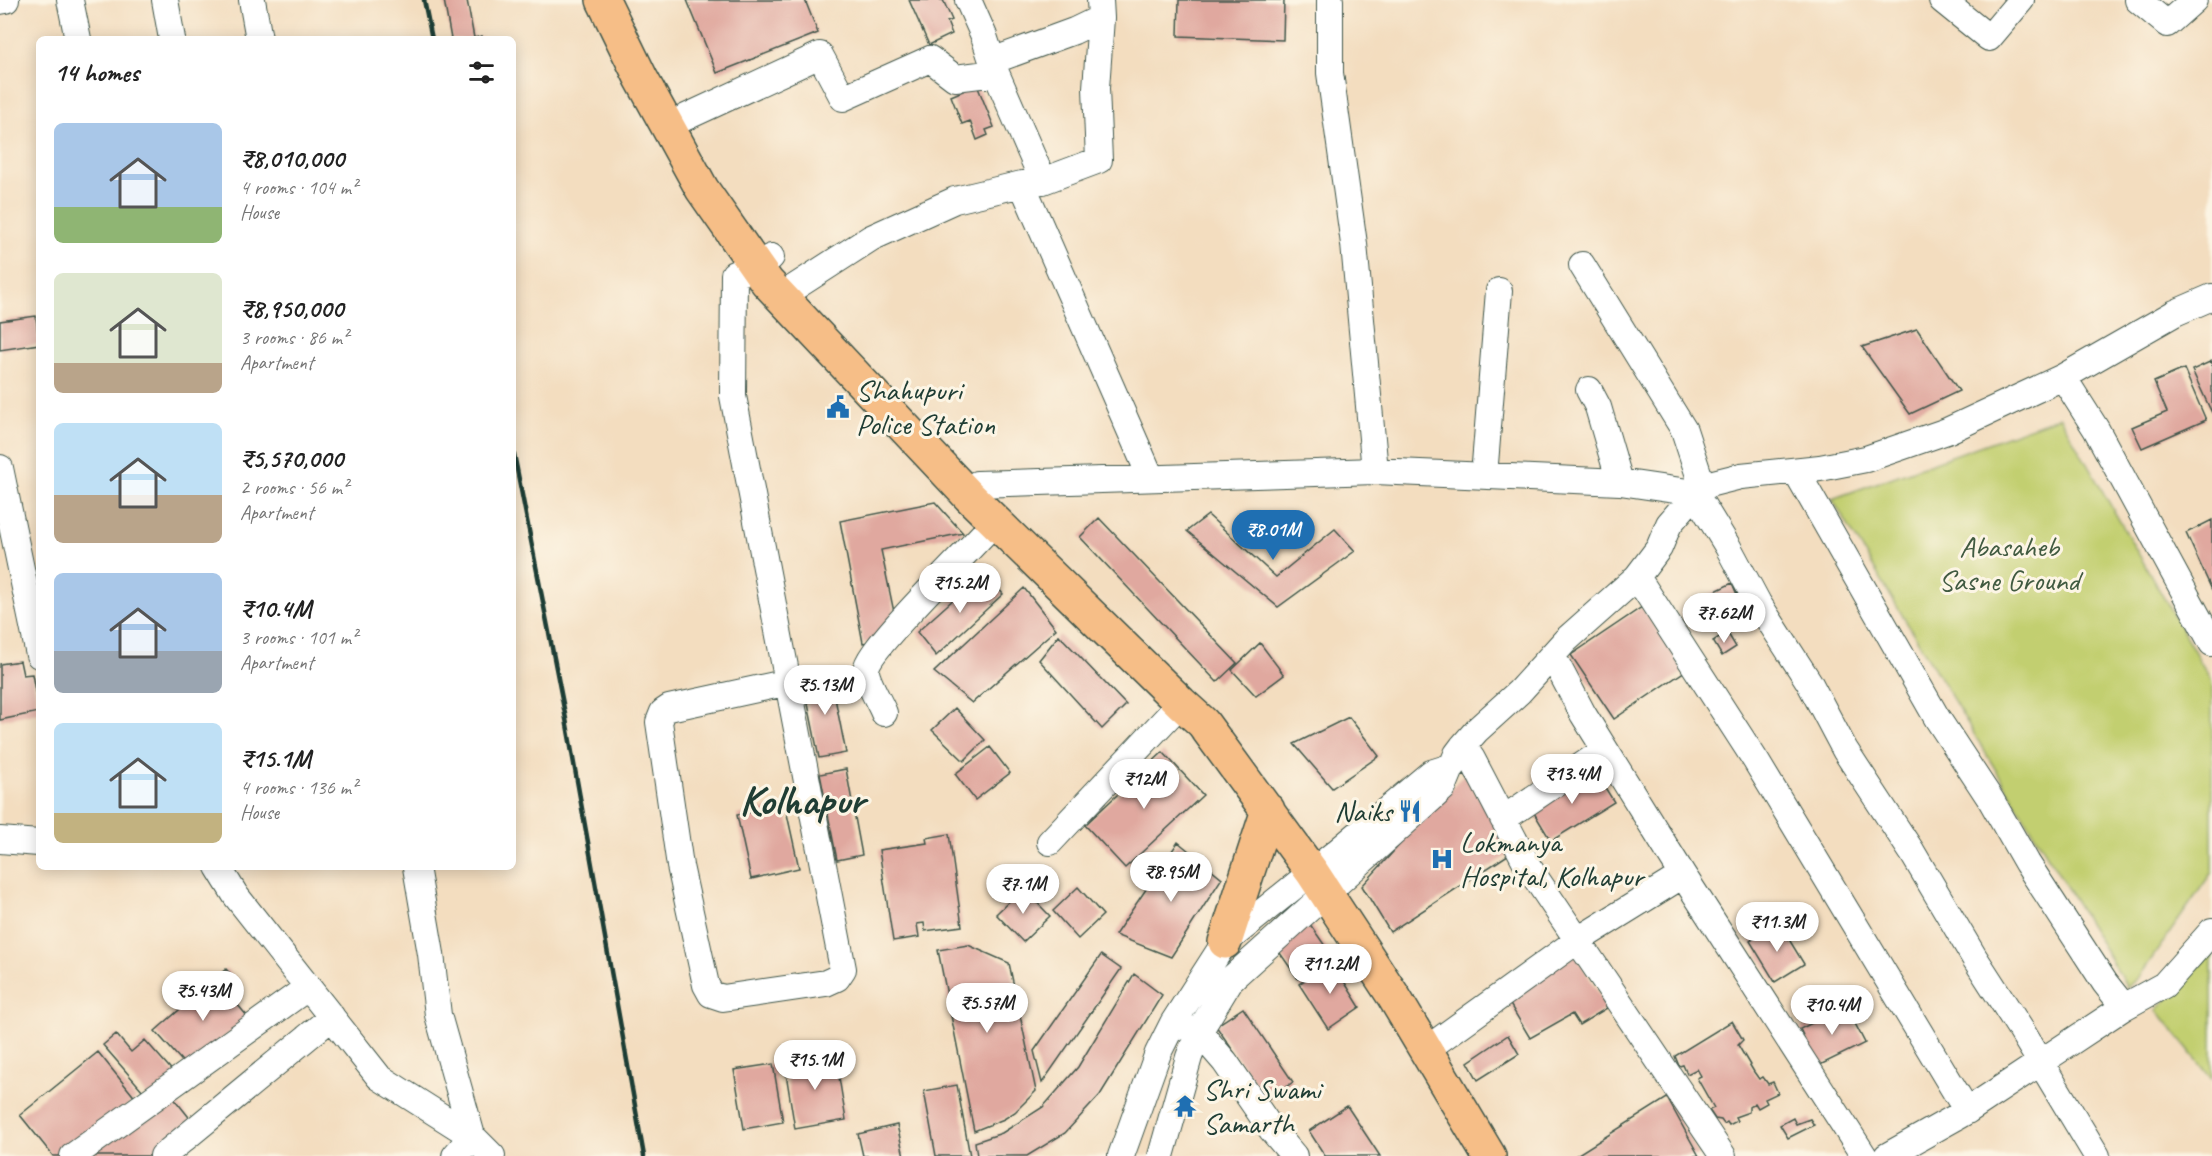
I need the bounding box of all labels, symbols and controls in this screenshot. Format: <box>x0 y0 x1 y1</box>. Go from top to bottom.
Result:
text: 14 homes <box>54 56 139 89</box>
icon: filters <box>465 56 498 89</box>
text: ₹8,010,000 <box>240 142 344 175</box>
icon: home <box>102 147 174 219</box>
text: 4 rooms · 104 m² <box>240 175 357 200</box>
text: House <box>240 200 279 225</box>
text: ₹8,950,000 <box>240 292 343 325</box>
icon: home <box>102 297 174 369</box>
text: 3 rooms · 86 m² <box>240 325 348 350</box>
text: Apartment <box>240 350 313 375</box>
place label: Shahupuri Police Station <box>856 371 996 443</box>
public building icon: Shahupuri Police Station <box>825 394 851 420</box>
text: ₹5,570,000 <box>240 442 343 475</box>
icon: home <box>102 447 174 519</box>
text: 2 rooms · 56 m² <box>240 475 348 500</box>
text: Apartment <box>240 500 313 525</box>
pin: ₹8.01M <box>1224 510 1322 561</box>
text: ₹8.01M <box>1246 517 1300 542</box>
park label: Abasaheb Sasne Ground <box>1939 527 2084 599</box>
pin: ₹15.2M <box>911 563 1009 614</box>
text: ₹15.2M <box>933 570 987 595</box>
text: ₹10.4M <box>240 592 311 625</box>
pin: ₹7.62M <box>1675 593 1773 644</box>
icon: home <box>102 597 174 669</box>
text: ₹7.62M <box>1697 600 1751 625</box>
text: 3 rooms · 101 m² <box>240 625 357 650</box>
text: Apartment <box>240 650 313 675</box>
pin: ₹5.13M <box>776 665 874 716</box>
text: ₹5.13M <box>798 672 852 697</box>
text: ₹15.1M <box>240 742 311 775</box>
icon: home <box>102 747 174 819</box>
pin: ₹13.4M <box>1523 754 1621 805</box>
pin: ₹12M <box>1108 759 1180 810</box>
text: ₹13.4M <box>1545 761 1599 786</box>
text: ₹12M <box>1123 766 1165 791</box>
district label: Kolhapur <box>739 774 869 827</box>
text: 4 rooms · 136 m² <box>240 775 357 800</box>
place label: Naiks <box>1334 792 1395 830</box>
restaurant icon: Naiks <box>1397 798 1423 824</box>
text: House <box>240 800 279 825</box>
place label: Lokmanya Hospital, Kolhapur <box>1460 823 1646 895</box>
hospital icon: Lokmanya Hospital, Kolhapur <box>1429 846 1455 872</box>
pin: ₹8.95M <box>1122 852 1220 903</box>
text: ₹8.95M <box>1144 859 1198 884</box>
pin: ₹7.1M <box>981 864 1065 915</box>
text: ₹7.1M <box>1000 871 1046 896</box>
pin: ₹11.3M <box>1728 902 1826 953</box>
text: ₹11.3M <box>1750 909 1804 934</box>
pin: ₹11.2M <box>1281 944 1379 995</box>
text: ₹11.2M <box>1303 951 1357 976</box>
pin: ₹5.43M <box>154 971 252 1022</box>
text: ₹5.43M <box>176 978 230 1003</box>
pin: ₹5.57M <box>938 983 1036 1034</box>
pin: ₹10.4M <box>1783 985 1881 1036</box>
text: ₹5.57M <box>960 990 1014 1015</box>
text: ₹10.4M <box>1805 992 1859 1017</box>
pin: ₹15.1M <box>766 1040 864 1091</box>
text: ₹15.1M <box>788 1047 842 1072</box>
place label: Shri Swami Samarth <box>1203 1070 1324 1142</box>
temple icon: Shri Swami Samarth <box>1172 1093 1198 1119</box>

